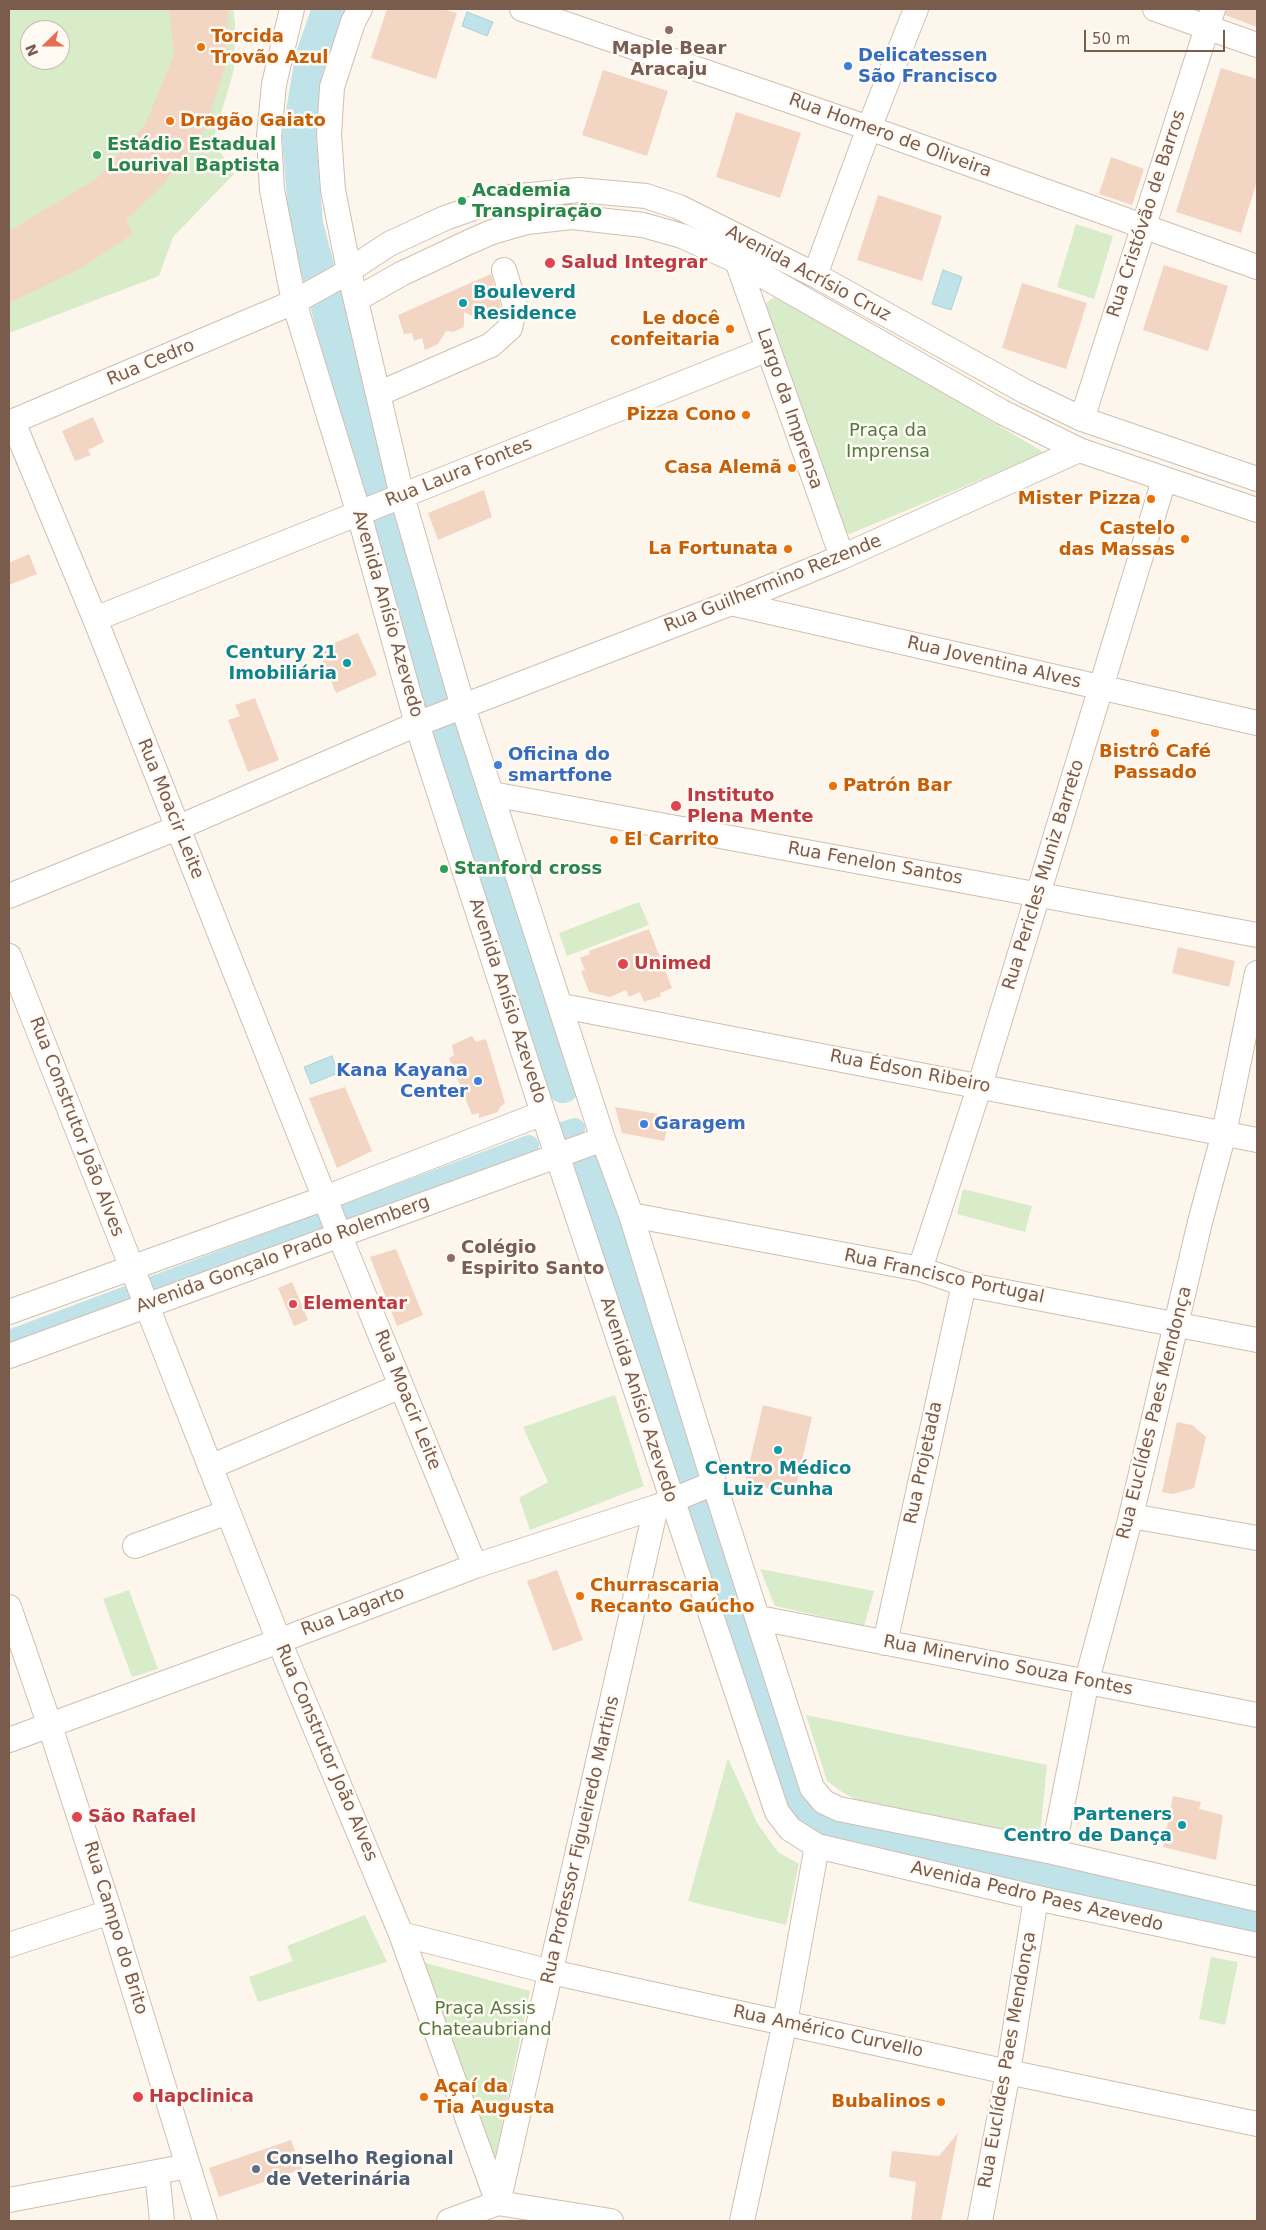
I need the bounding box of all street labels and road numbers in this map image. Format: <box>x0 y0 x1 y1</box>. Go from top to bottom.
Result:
street label: Rua Homero de Oliveira <box>786 89 994 183</box>
street label: Rua Cristóvão de Barros <box>1103 108 1191 320</box>
street label: Avenida Acrísio Cruz <box>722 221 894 327</box>
street label: Largo da Imprensa <box>751 326 827 492</box>
street label: Rua Cedro <box>104 335 198 391</box>
street label: Rua Laura Fontes <box>383 434 535 512</box>
street label: Avenida Anísio Azevedo <box>347 508 427 720</box>
street label: Rua Guilhermino Rezende <box>661 530 885 638</box>
street label: Rua Joventina Alves <box>905 632 1083 694</box>
street label: Rua Moacir Leite <box>132 736 208 882</box>
street label: Rua Pericles Muniz Barreto <box>999 757 1089 993</box>
street label: Rua Fenelon Santos <box>786 838 964 890</box>
street label: Avenida Anísio Azevedo <box>464 896 550 1106</box>
street label: Rua Construtor João Alves <box>24 1014 128 1240</box>
street label: Rua Édson Ribeiro <box>828 1046 992 1098</box>
street label: Avenida Gonçalo Prado Rolemberg <box>133 1192 433 1318</box>
street label: Rua Francisco Portugal <box>842 1245 1046 1309</box>
street label: Rua Euclídes Paes Mendonça <box>1113 1284 1197 1542</box>
street label: Avenida Anísio Azevedo <box>595 1295 681 1505</box>
street label: Rua Moacir Leite <box>369 1327 445 1473</box>
street label: Rua Projetada <box>900 1400 948 1526</box>
street label: Rua Lagarto <box>298 1582 408 1642</box>
street label: Rua Minervino Souza Fontes <box>881 1631 1135 1701</box>
street label: Rua Construtor João Alves <box>270 1641 382 1865</box>
street label: Rua Professor Figueiredo Martins <box>537 1694 625 1986</box>
street label: Rua Campo do Brito <box>78 1839 152 2017</box>
street label: Avenida Pedro Paes Azevedo <box>909 1857 1165 1937</box>
street label: Rua Euclídes Paes Mendonça <box>975 1930 1041 2190</box>
street label: Rua Américo Curvello <box>731 2001 925 2063</box>

